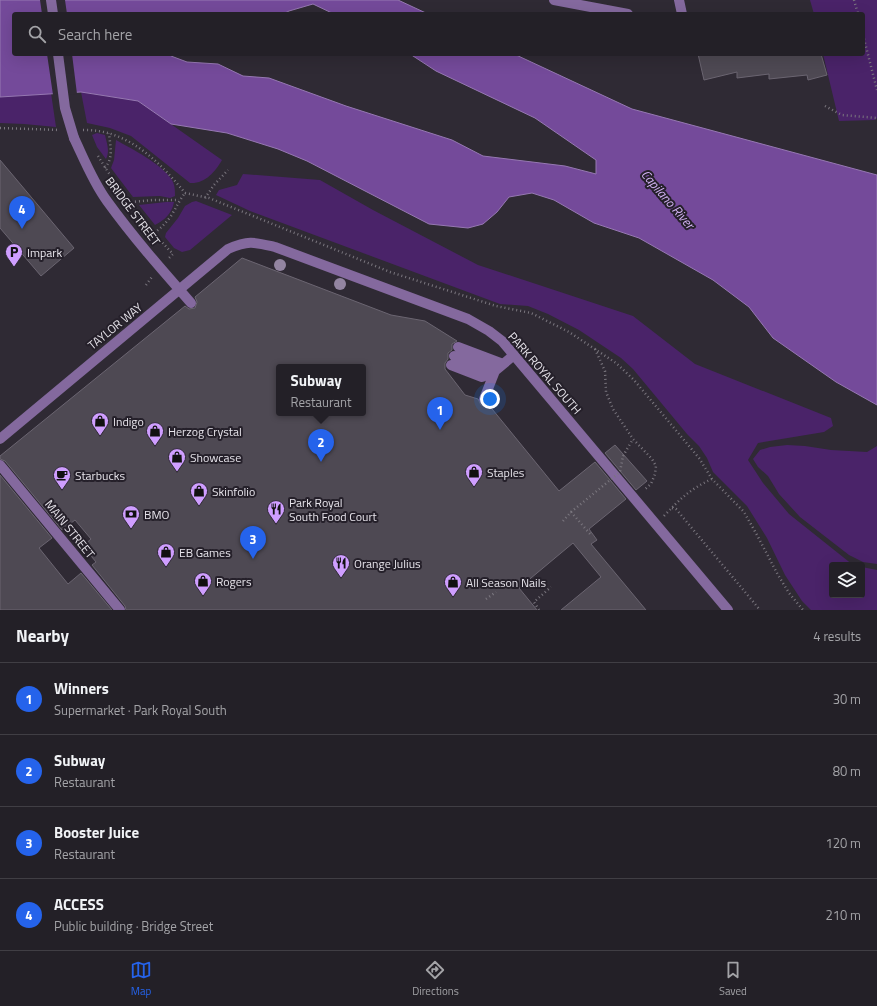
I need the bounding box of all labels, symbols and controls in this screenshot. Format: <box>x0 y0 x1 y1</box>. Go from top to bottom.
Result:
search box <box>12 12 865 56</box>
icon: search <box>26 23 48 45</box>
text: Search here <box>58 23 132 46</box>
water label: Capilano River <box>637 165 701 235</box>
street label: BRIDGE STREET <box>101 173 166 250</box>
pin: 4 <box>9 196 35 229</box>
parking icon: Impark <box>4 242 24 267</box>
place label: Impark <box>27 243 62 262</box>
street label: TAYLOR WAY <box>84 298 147 354</box>
street label: PARK ROYAL SOUTH <box>504 328 586 418</box>
popup <box>276 364 366 416</box>
text: Subway <box>291 369 342 392</box>
your location <box>480 389 500 409</box>
text: Restaurant <box>291 392 352 412</box>
pin: 1 <box>427 397 453 430</box>
shop icon: Indigo <box>90 411 110 436</box>
place label: Indigo <box>113 412 144 431</box>
shop icon: Herzog Crystal <box>145 421 165 446</box>
place label: Herzog Crystal <box>168 422 242 441</box>
pin: 2 <box>308 429 334 462</box>
shop icon: Showcase <box>167 447 187 472</box>
place label: Showcase <box>190 448 241 467</box>
shop icon: Staples <box>464 462 484 487</box>
place label: Staples <box>487 463 525 482</box>
cafe icon: Starbucks <box>52 465 72 490</box>
place label: Starbucks <box>75 466 125 485</box>
shop icon: Skinfolio <box>189 481 209 506</box>
place label: Skinfolio <box>212 482 255 501</box>
place label: Park Royal South Food Court <box>289 493 378 526</box>
street label: MAIN STREET <box>40 496 100 563</box>
restaurant icon: Park Royal South Food Court <box>266 499 286 524</box>
bank icon: BMO <box>121 504 141 529</box>
place label: BMO <box>144 505 169 524</box>
pin: 3 <box>240 526 266 559</box>
shop icon: EB Games <box>156 542 176 567</box>
place label: EB Games <box>179 543 231 562</box>
restaurant icon: Orange Julius <box>331 553 351 578</box>
place label: Orange Julius <box>354 554 421 573</box>
map controls <box>829 562 865 598</box>
button: layers <box>829 562 865 598</box>
shop icon: Rogers <box>193 571 213 596</box>
place label: Rogers <box>216 572 252 591</box>
shop icon: All Season Nails <box>443 572 463 597</box>
place label: All Season Nails <box>466 573 546 592</box>
text: Nearby <box>16 623 69 649</box>
text: 4 results <box>813 626 861 646</box>
text: Winners <box>54 677 109 700</box>
text: 1 <box>25 689 33 709</box>
text: 30 m <box>833 689 861 709</box>
text: Supermarket · Park Royal South <box>54 700 227 720</box>
text: Subway <box>54 749 105 772</box>
text: 2 <box>25 761 33 781</box>
text: 80 m <box>833 761 861 781</box>
text: Restaurant <box>54 772 115 792</box>
text: Booster Juice <box>54 821 139 844</box>
text: 3 <box>25 833 33 853</box>
text: 120 m <box>825 833 861 853</box>
text: Restaurant <box>54 844 115 864</box>
text: ACCESS <box>54 893 104 916</box>
text: 4 <box>25 905 33 925</box>
text: 210 m <box>825 905 861 925</box>
text: Public building · Bridge Street <box>54 916 213 936</box>
tab: Map <box>130 959 152 999</box>
tab: Directions <box>412 959 459 999</box>
tab: Saved <box>719 959 747 999</box>

